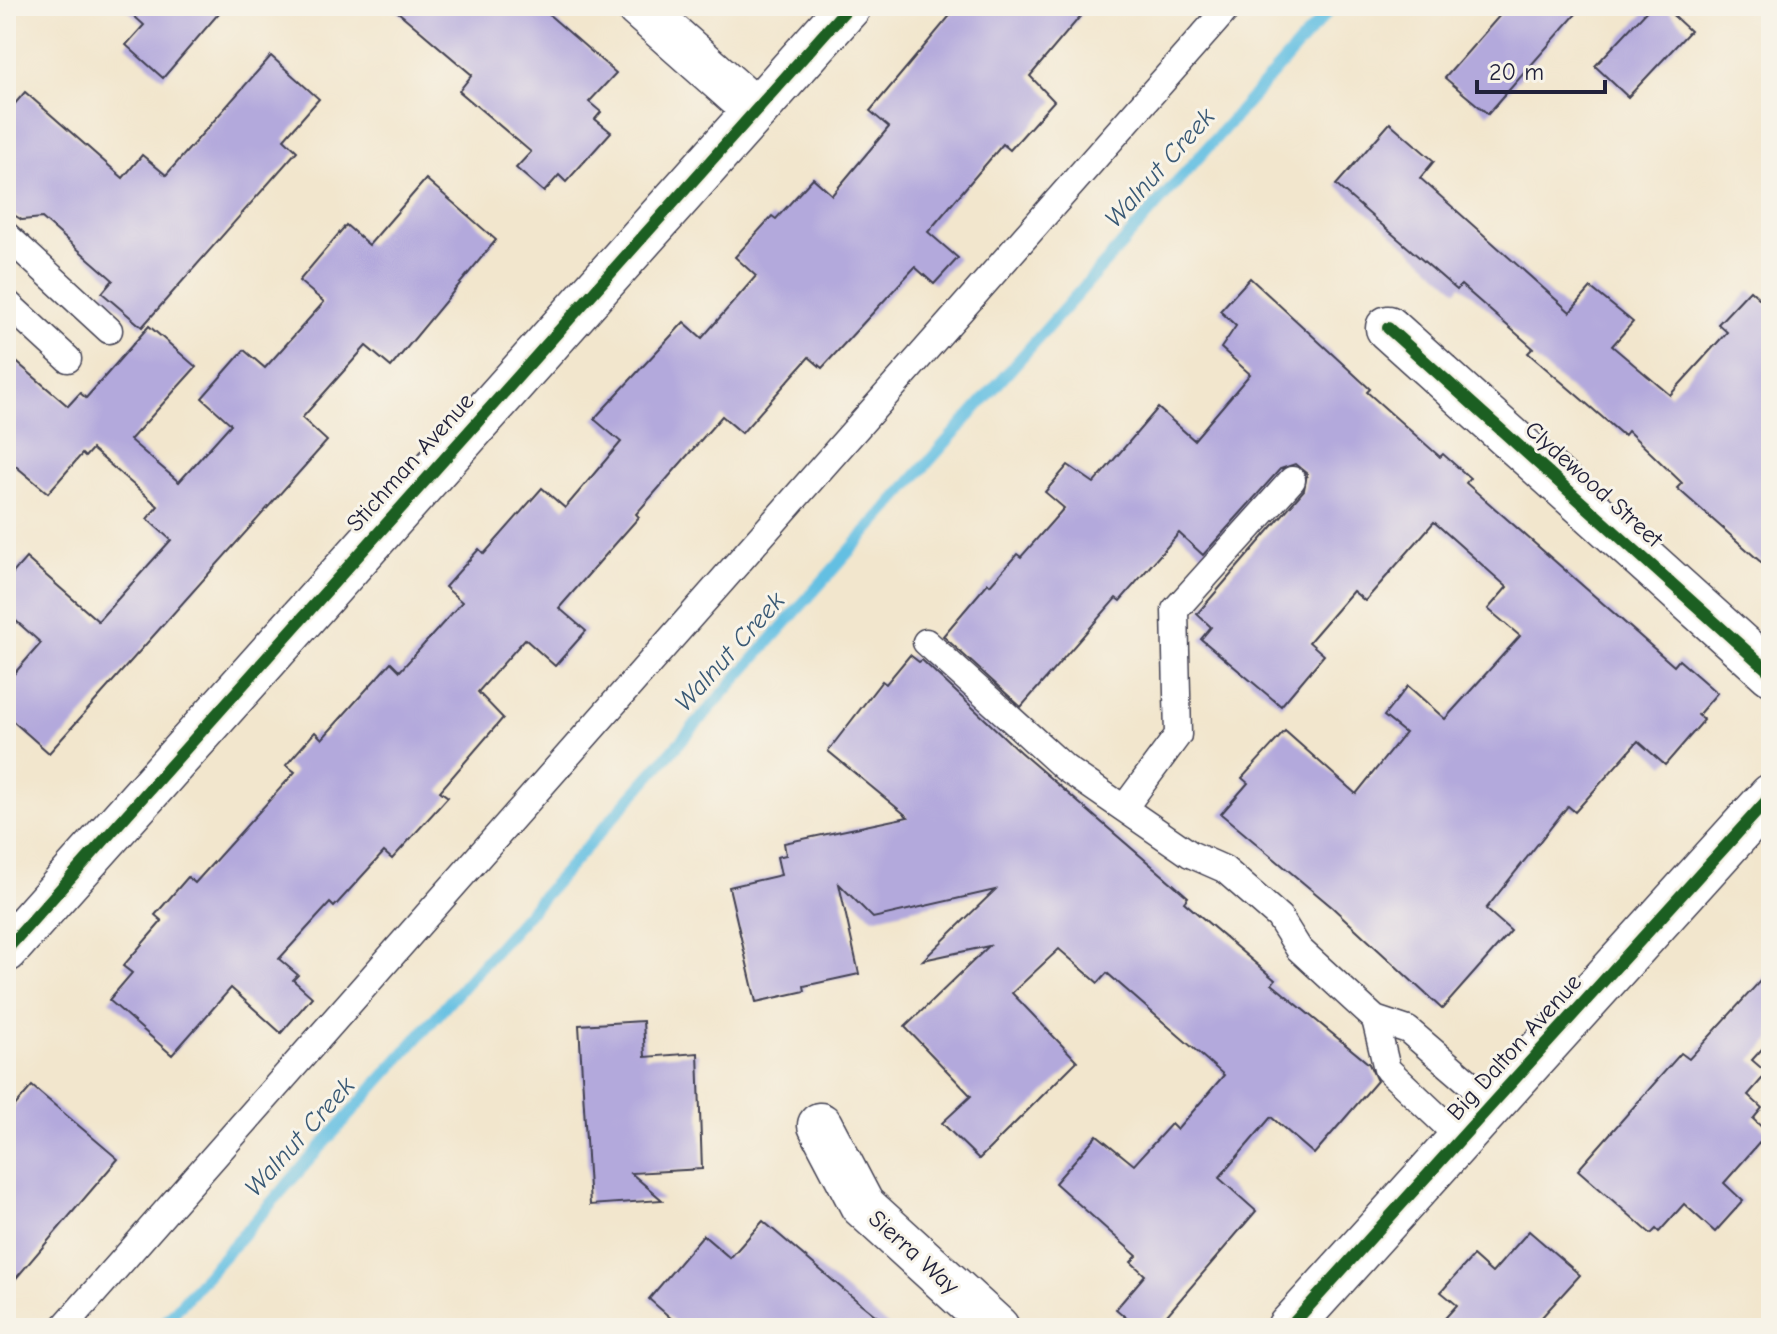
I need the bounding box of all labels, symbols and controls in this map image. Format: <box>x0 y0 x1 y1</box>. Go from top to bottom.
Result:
scale bar <box>1477 44 1605 94</box>
text: 20 m <box>1489 58 1544 86</box>
water label: Walnut Creek <box>1099 102 1222 234</box>
street label: Stichman Avenue <box>341 387 479 537</box>
street label: Clydewood Street <box>1520 415 1669 554</box>
water label: Walnut Creek <box>669 586 792 718</box>
street label: Big Dalton Avenue <box>1441 968 1587 1126</box>
water label: Walnut Creek <box>239 1071 362 1203</box>
street label: Sierra Way <box>863 1204 965 1300</box>

